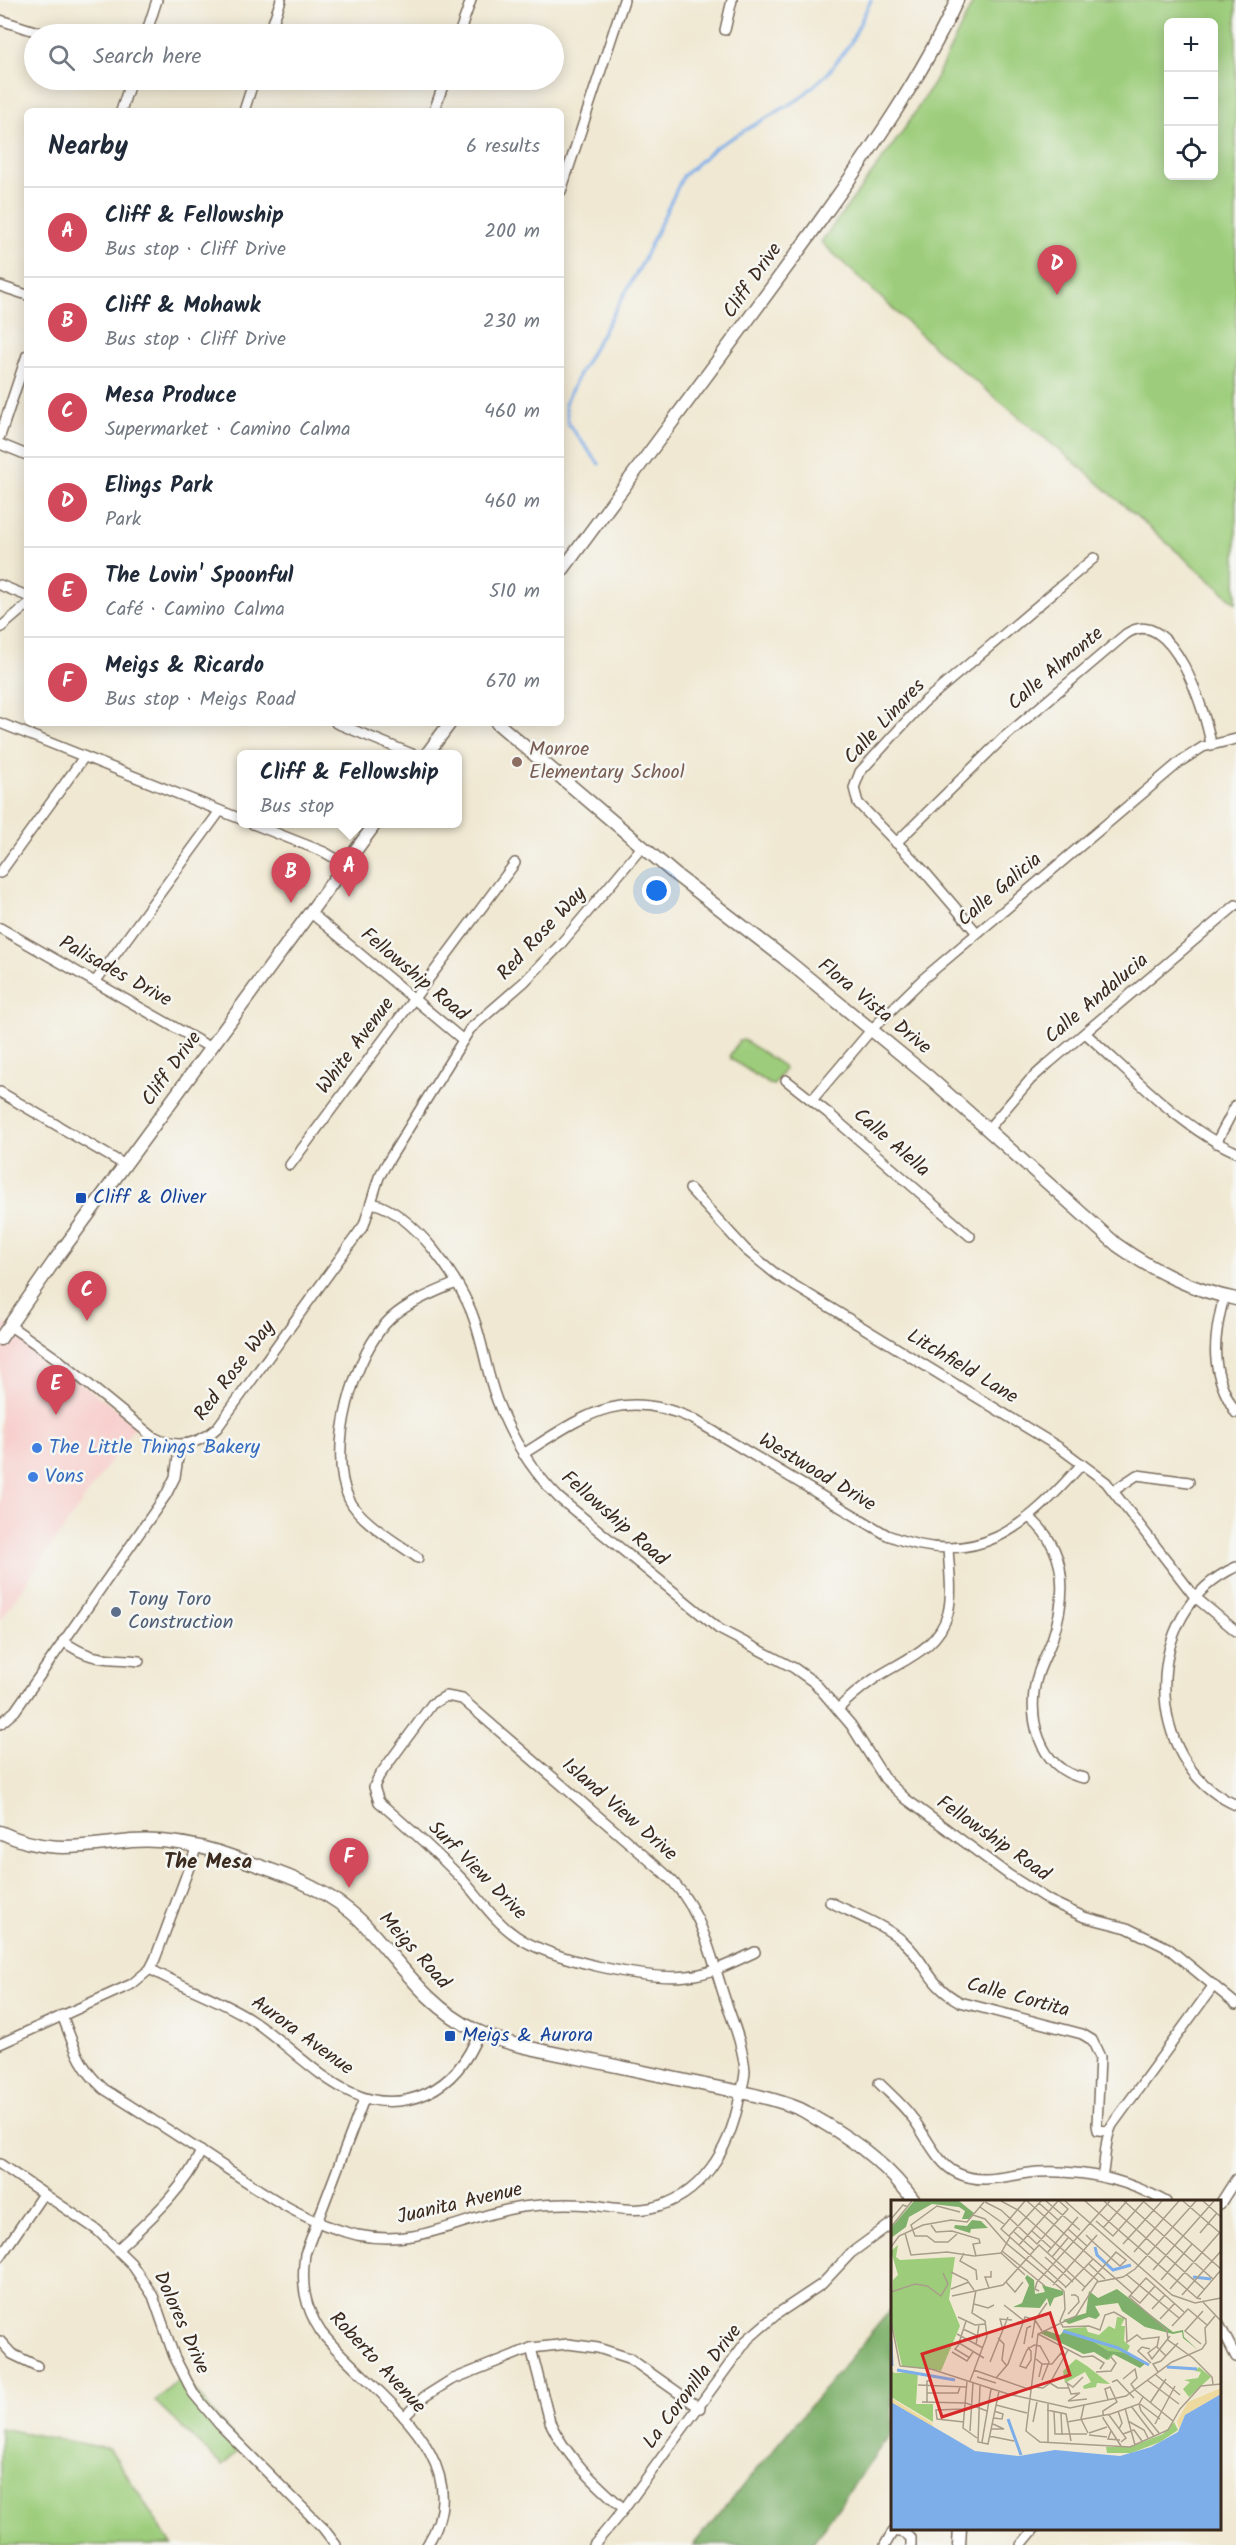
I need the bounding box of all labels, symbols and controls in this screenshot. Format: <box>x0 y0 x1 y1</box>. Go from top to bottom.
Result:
map controls <box>1164 18 1218 180</box>
button: + <box>1164 18 1218 72</box>
search box <box>24 24 564 90</box>
text: Search here <box>93 40 201 75</box>
icon: search <box>45 41 78 74</box>
button: − <box>1164 72 1218 126</box>
text: Nearby <box>48 126 128 168</box>
button: locate <box>1164 126 1218 180</box>
text: 6 results <box>466 131 540 163</box>
text: Cliff & Fellowship <box>105 199 284 234</box>
text: A <box>61 216 74 248</box>
text: 200 m <box>484 216 540 248</box>
text: Bus stop · Cliff Drive <box>105 234 286 266</box>
street label: Cliff Drive <box>715 236 791 326</box>
pin: D <box>1038 246 1076 295</box>
text: Cliff & Mohawk <box>105 289 260 324</box>
text: B <box>61 306 74 338</box>
text: 230 m <box>483 306 540 338</box>
text: Bus stop · Cliff Drive <box>105 324 286 356</box>
text: Mesa Produce <box>105 379 236 414</box>
text: C <box>61 396 74 428</box>
text: 460 m <box>484 396 540 428</box>
text: Supermarket · Camino Calma <box>105 414 351 446</box>
text: Elings Park <box>105 469 212 504</box>
text: D <box>61 486 74 518</box>
text: 460 m <box>484 486 540 518</box>
text: Park <box>105 504 141 536</box>
text: The Lovin' Spoonful <box>105 559 293 594</box>
text: E <box>62 576 73 608</box>
text: 510 m <box>489 576 540 608</box>
text: Café · Camino Calma <box>105 594 285 626</box>
street label: Calle Almonte <box>1001 619 1111 719</box>
text: Meigs & Ricardo <box>105 649 264 684</box>
text: F <box>62 666 73 698</box>
text: 670 m <box>486 666 540 698</box>
street label: Calle Linares <box>836 671 934 772</box>
text: Bus stop · Meigs Road <box>105 684 295 716</box>
place label: Monroe Elementary School <box>529 734 685 789</box>
popup <box>237 750 462 828</box>
marker: Monroe Elementary School <box>510 755 524 769</box>
text: Cliff & Fellowship <box>260 756 439 791</box>
text: Bus stop <box>260 791 334 823</box>
street label: Calle Galicia <box>950 845 1050 935</box>
pin: A <box>330 848 368 897</box>
pin: B <box>272 854 310 903</box>
your location <box>642 876 671 905</box>
street label: Red Rose Way <box>490 879 595 989</box>
street label: Fellowship Road <box>353 920 476 1031</box>
street label: Palisades Drive <box>53 928 177 1016</box>
street label: Calle Andalucia <box>1038 946 1156 1052</box>
street label: Flora Vista Drive <box>810 951 938 1063</box>
street label: White Avenue <box>309 991 403 1101</box>
street label: Cliff Drive <box>134 1025 210 1113</box>
street label: Calle Alella <box>845 1100 937 1186</box>
place label: Cliff & Oliver <box>93 1182 207 1214</box>
marker: Cliff & Oliver <box>74 1191 88 1205</box>
pin: C <box>68 1272 106 1321</box>
street label: Red Rose Way <box>186 1313 284 1428</box>
street label: Litchfield Lane <box>900 1321 1024 1413</box>
pin: E <box>36 1366 76 1415</box>
street label: Westwood Drive <box>752 1425 882 1521</box>
place label: The Little Things Bakery <box>49 1432 261 1464</box>
marker: The Little Things Bakery <box>30 1441 44 1455</box>
place label: Vons <box>45 1461 84 1493</box>
street label: Fellowship Road <box>553 1463 676 1576</box>
marker: Vons <box>26 1470 40 1484</box>
place label: Tony Toro Construction <box>128 1584 233 1639</box>
marker: Tony Toro Construction <box>109 1605 123 1619</box>
street label: Island View Drive <box>554 1750 684 1870</box>
street label: Fellowship Road <box>929 1788 1058 1891</box>
street label: Surf View Drive <box>420 1814 534 1928</box>
pin: F <box>330 1838 368 1888</box>
district label: The Mesa <box>164 1846 252 1879</box>
street label: Meigs Road <box>370 1905 459 1998</box>
street label: Calle Cortita <box>963 1969 1073 2027</box>
street label: Aurora Avenue <box>244 1988 360 2084</box>
place label: Meigs & Aurora <box>462 2020 593 2052</box>
marker: Meigs & Aurora <box>443 2029 457 2043</box>
street label: Juanita Avenue <box>394 2174 526 2234</box>
inset map <box>891 2200 1221 2530</box>
street label: Dolores Drive <box>144 2266 218 2380</box>
street label: Roberto Avenue <box>321 2304 433 2422</box>
street label: La Coronilla Drive <box>635 2318 751 2456</box>

